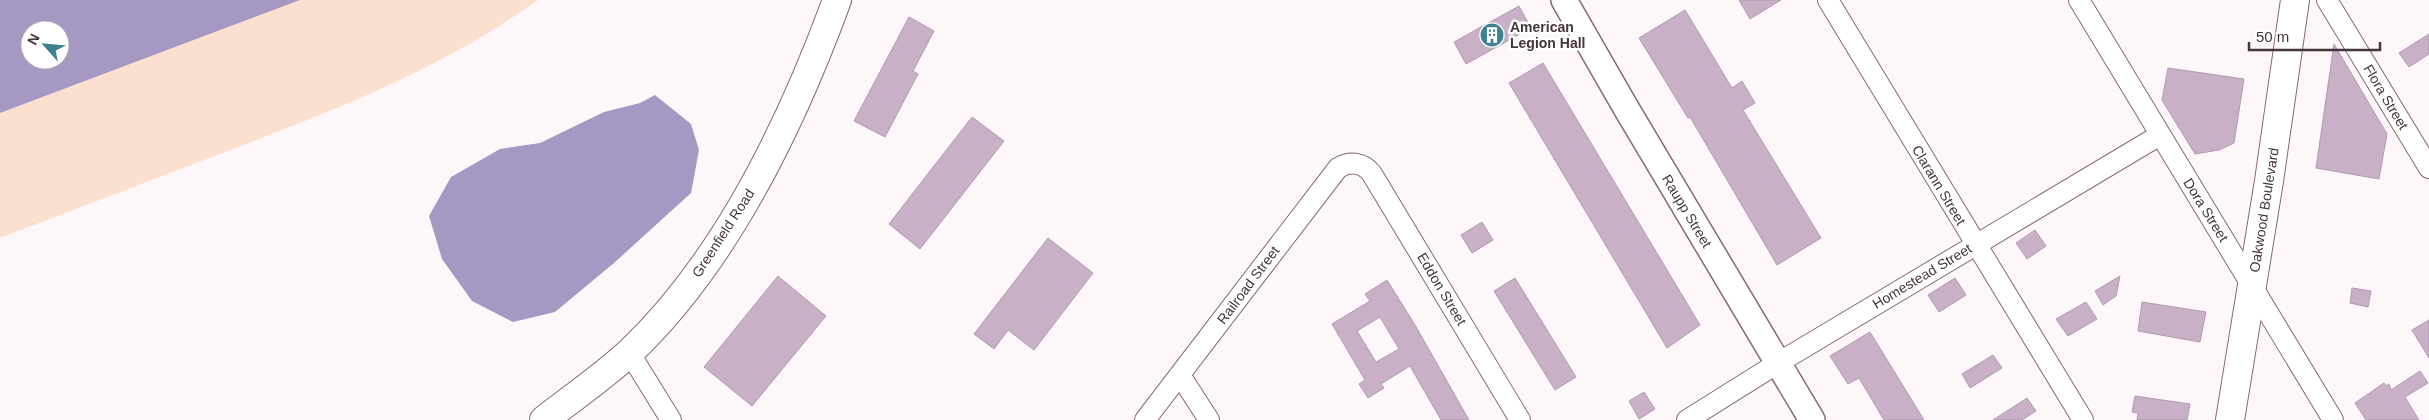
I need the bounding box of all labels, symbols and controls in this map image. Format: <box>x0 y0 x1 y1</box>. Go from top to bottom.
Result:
place label: American Legion Hall <box>1510 19 1585 51</box>
north arrow <box>20 20 70 70</box>
scale bar <box>2249 20 2380 52</box>
building icon: American Legion Hall <box>1479 22 1505 48</box>
text: 50 m <box>2256 28 2289 45</box>
text: N <box>24 31 43 47</box>
street label: Flora Street <box>2360 62 2412 133</box>
street label: Clarann Street <box>1909 142 1969 228</box>
street label: Oakwood Boulevard <box>2246 146 2282 274</box>
street label: Raupp Street <box>1659 172 1715 251</box>
street label: Dora Street <box>2180 175 2232 245</box>
street label: Greenfield Road <box>689 186 757 280</box>
street label: Homestead Street <box>1870 240 1975 312</box>
street label: Railroad Street <box>1214 243 1283 327</box>
street label: Eddon Street <box>1414 250 1470 328</box>

